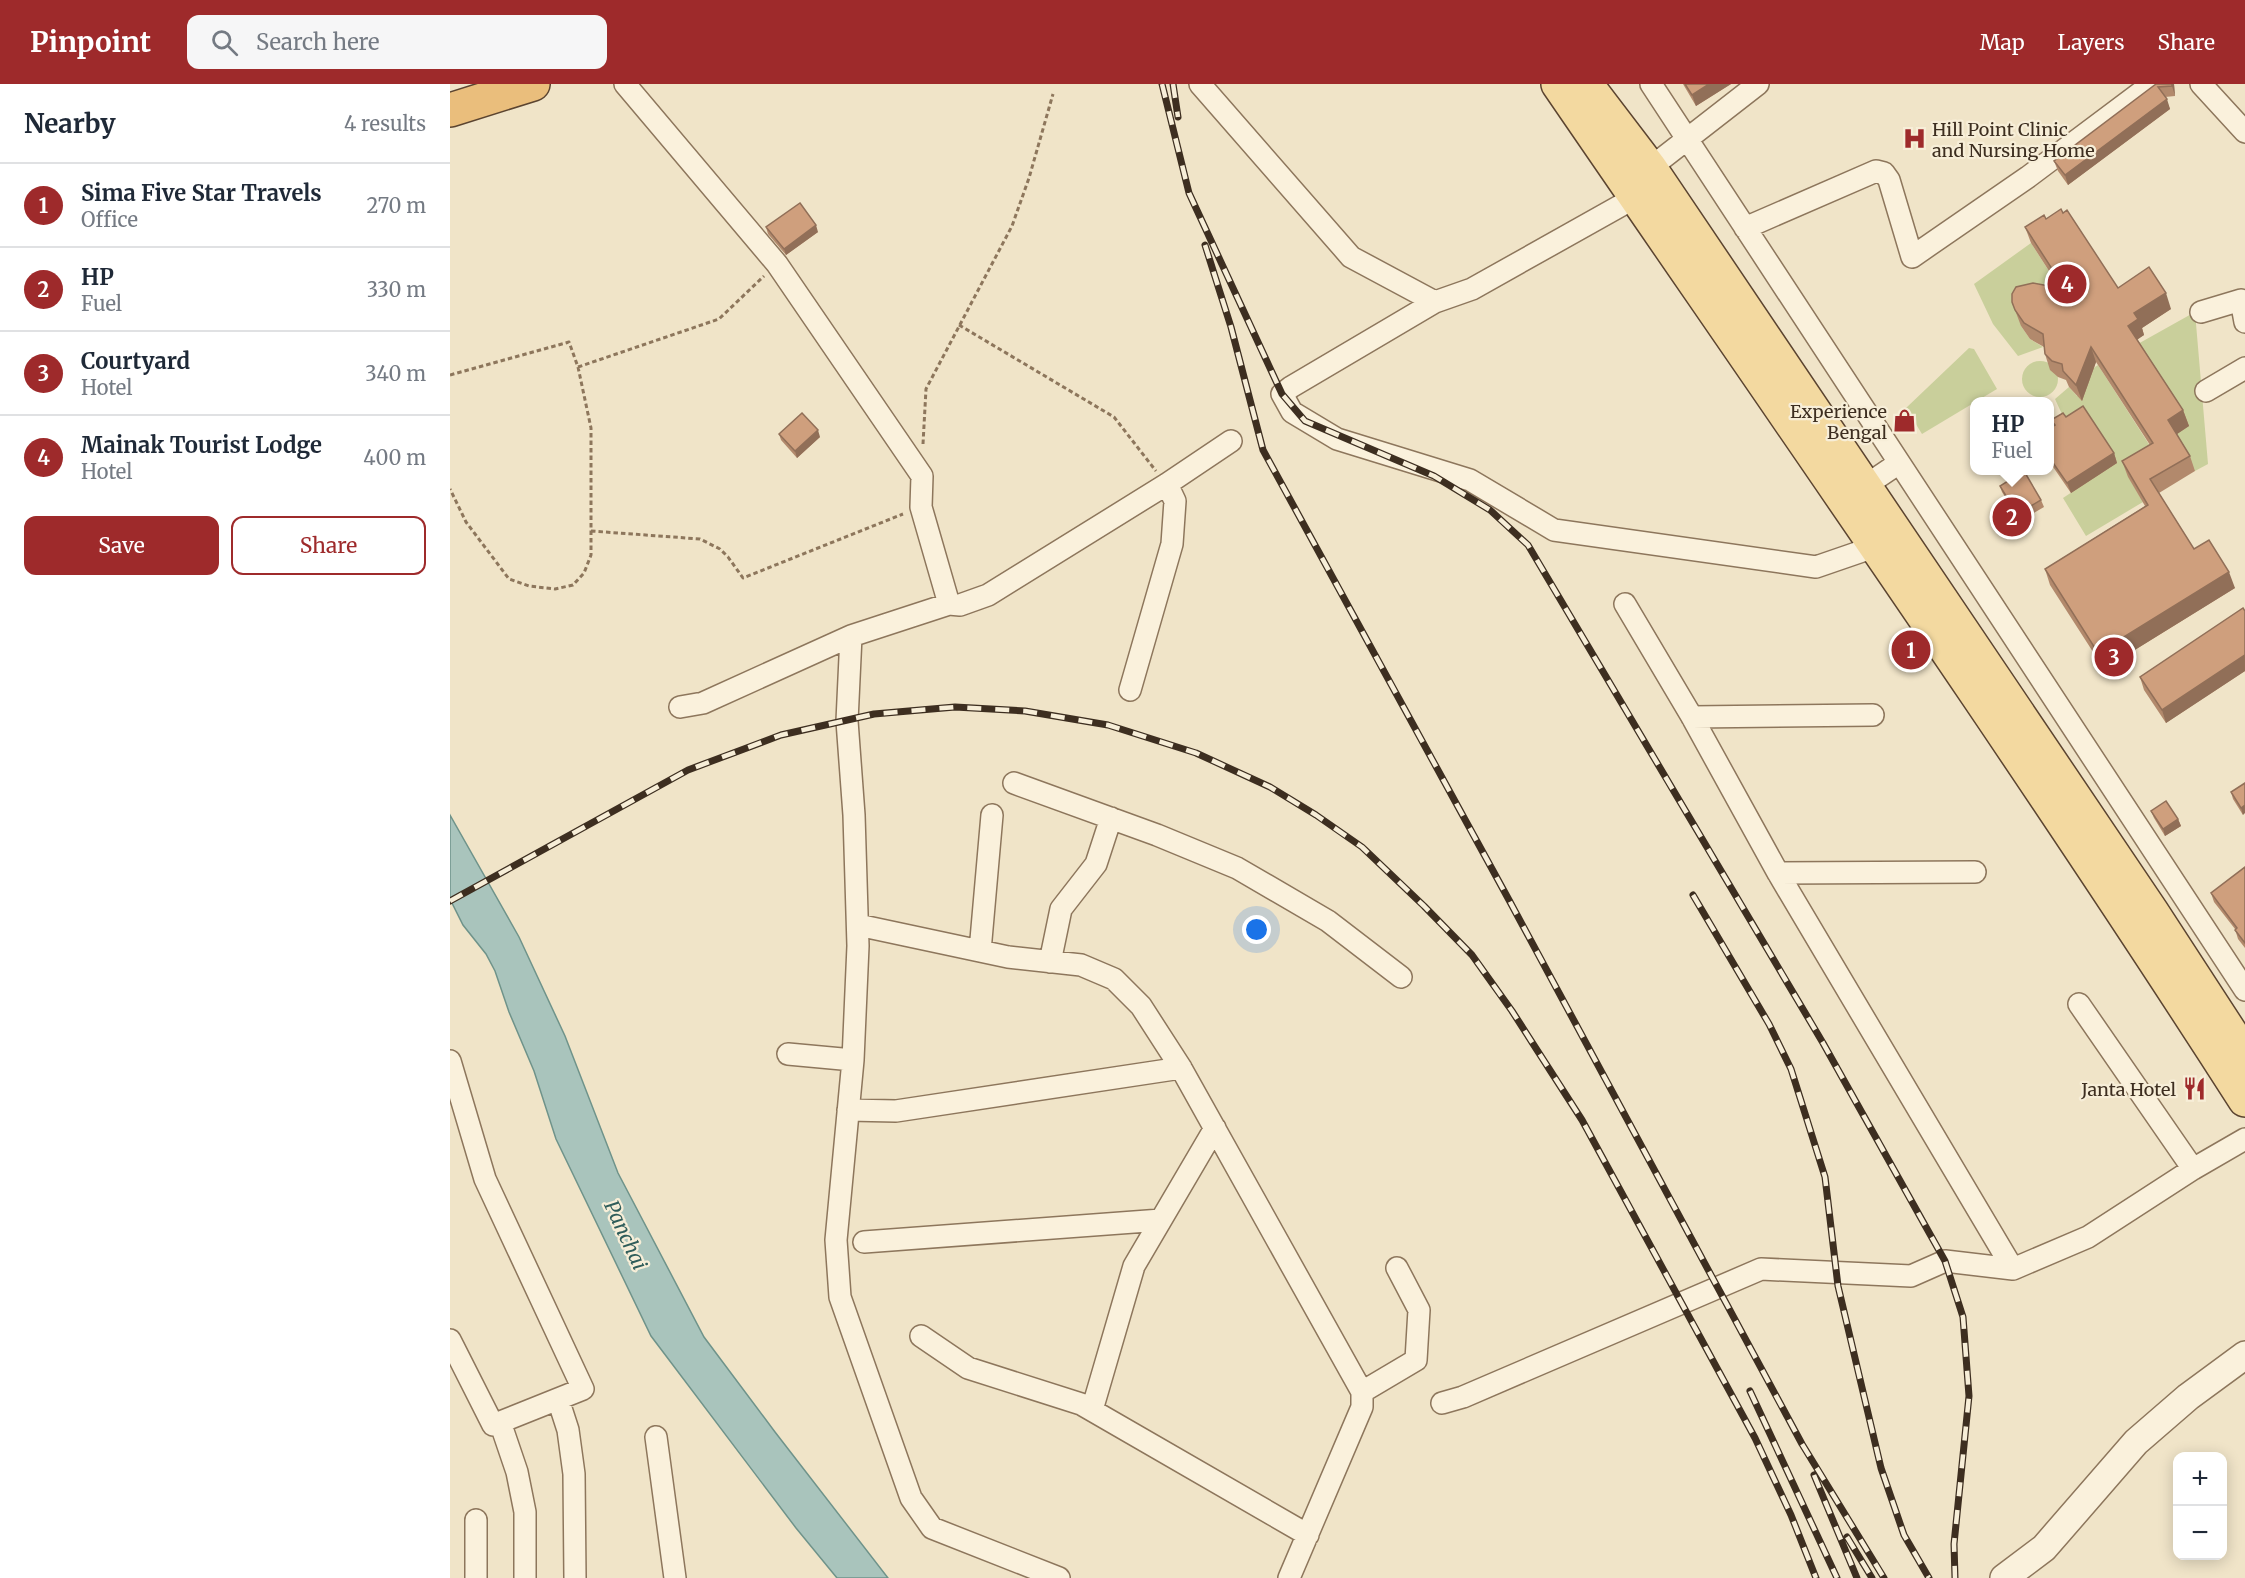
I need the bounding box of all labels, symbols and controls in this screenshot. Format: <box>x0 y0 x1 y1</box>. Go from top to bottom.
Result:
search box <box>187 15 607 69</box>
text: Pinpoint <box>30 24 151 60</box>
icon: search <box>208 26 241 59</box>
text: Search here <box>256 28 379 56</box>
text: Map <box>1980 29 2025 56</box>
text: Layers <box>2058 29 2125 56</box>
text: Share <box>2158 29 2215 56</box>
text: Nearby <box>24 107 116 140</box>
text: 4 results <box>344 111 426 136</box>
place label: Hill Point Clinic and Nursing Home <box>1932 118 2095 162</box>
hospital icon: Hill Point Clinic and Nursing Home <box>1901 126 1927 152</box>
text: Sima Five Star Travels <box>81 179 322 207</box>
text: 1 <box>39 193 48 218</box>
text: 270 m <box>366 193 426 218</box>
text: Office <box>81 207 138 232</box>
pin: 4 <box>2048 262 2086 306</box>
text: HP <box>81 263 114 291</box>
text: 2 <box>38 277 49 302</box>
text: 330 m <box>367 277 426 302</box>
text: Fuel <box>81 291 122 316</box>
text: Courtyard <box>81 347 190 375</box>
text: 3 <box>38 361 49 386</box>
text: 340 m <box>365 361 426 386</box>
text: Hotel <box>81 375 132 400</box>
popup <box>1970 397 2054 475</box>
place label: Experience Bengal <box>1790 400 1887 444</box>
shop icon: Experience Bengal <box>1892 408 1918 434</box>
text: HP <box>1992 410 2024 438</box>
text: Mainak Tourist Lodge <box>81 431 322 459</box>
text: Fuel <box>1992 438 2032 463</box>
text: 4 <box>37 445 50 470</box>
text: 400 m <box>363 445 426 470</box>
text: Hotel <box>81 459 132 484</box>
pin: 2 <box>1992 494 2032 540</box>
button: Save <box>24 516 219 575</box>
button: Share <box>231 516 426 575</box>
pin: 1 <box>1892 628 1930 672</box>
pin: 3 <box>2094 634 2134 680</box>
your location <box>1242 915 1271 944</box>
restaurant icon: Janta Hotel <box>2181 1076 2207 1102</box>
place label: Janta Hotel <box>2080 1078 2176 1101</box>
water label: Panchai <box>599 1196 653 1274</box>
map controls <box>2173 1452 2227 1560</box>
button: + <box>2173 1452 2227 1506</box>
button: − <box>2173 1506 2227 1560</box>

